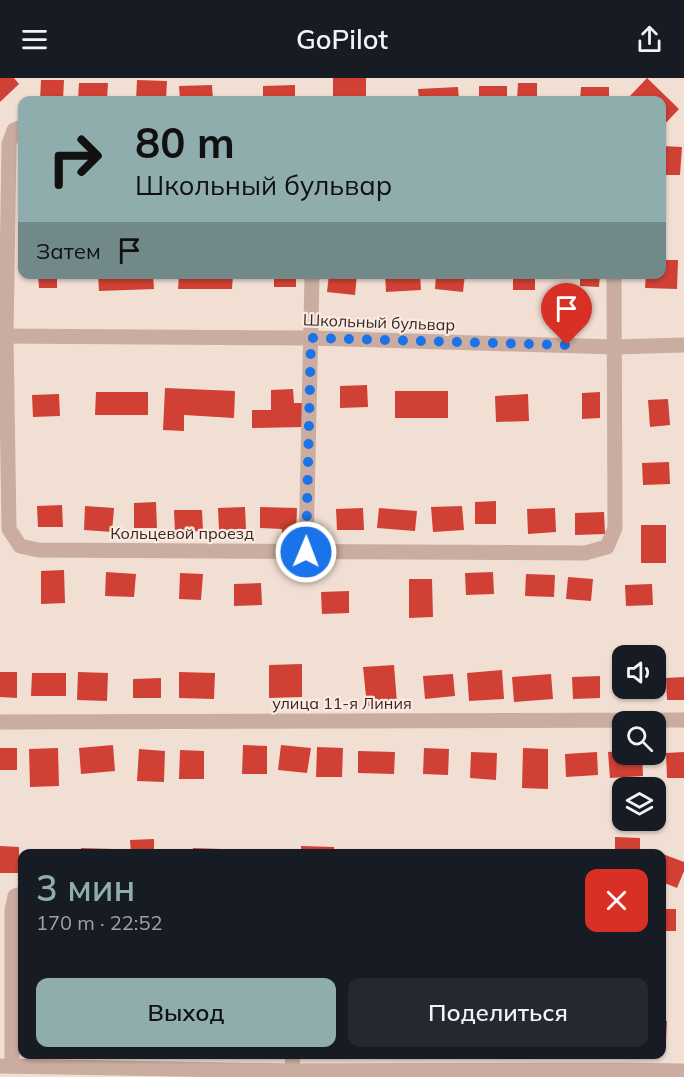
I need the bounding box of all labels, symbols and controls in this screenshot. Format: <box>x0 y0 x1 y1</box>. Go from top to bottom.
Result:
text: GoPilot <box>296 22 388 56</box>
icon: menu <box>18 23 51 56</box>
icon: share <box>633 23 666 56</box>
text: 80 m <box>135 116 235 169</box>
icon: right <box>36 120 114 198</box>
text: Школьный бульвар <box>135 168 392 202</box>
icon: arrive <box>113 234 146 267</box>
text: Затем <box>36 237 101 265</box>
pin <box>541 283 592 345</box>
icon: arrive <box>550 292 583 325</box>
street label: Школьный бульвар <box>302 309 456 335</box>
position arrow <box>274 520 338 584</box>
street label: Кольцевой проезд <box>110 523 254 543</box>
map controls <box>612 645 666 831</box>
button: sound <box>612 645 666 699</box>
street label: улица 11-я Линия <box>272 693 412 713</box>
button: search <box>612 711 666 765</box>
button: layers <box>612 777 666 831</box>
text: 3 мин <box>36 865 135 910</box>
button: close <box>585 869 648 932</box>
text: 170 m · 22:52 <box>36 910 162 935</box>
button: Выход <box>36 978 336 1047</box>
button: Поделиться <box>348 978 648 1047</box>

